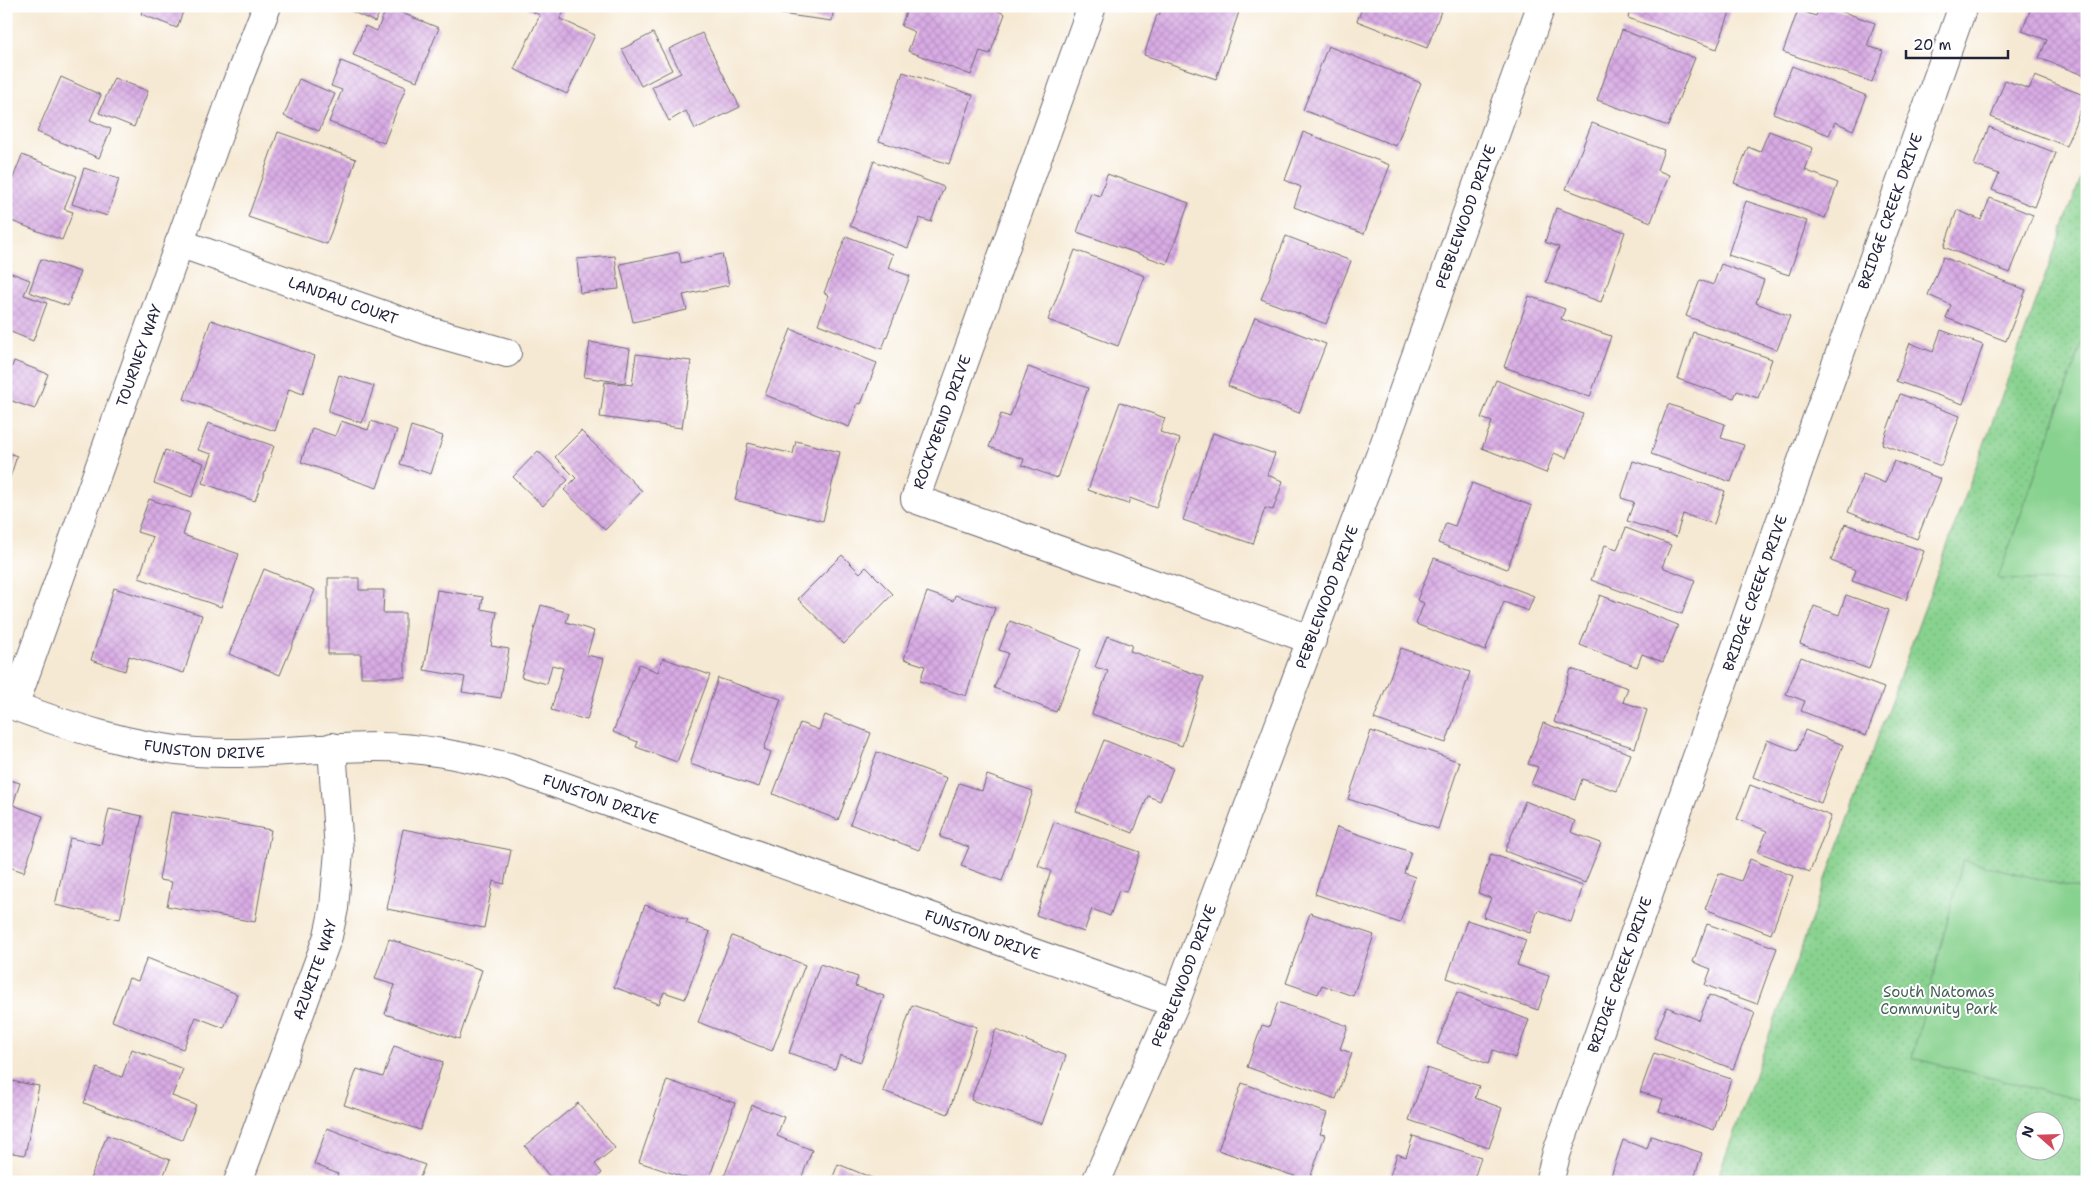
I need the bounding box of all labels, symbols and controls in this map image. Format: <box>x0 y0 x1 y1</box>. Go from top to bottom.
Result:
scale bar <box>1906 28 2008 60</box>
text: 20 m <box>1913 35 1952 55</box>
street label: BRIDGE CREEK DRIVE <box>1853 130 1927 292</box>
street label: PEBBLEWOOD DRIVE <box>1431 142 1501 292</box>
street label: LANDAU COURT <box>285 272 401 329</box>
street label: TOURNEY WAY <box>112 302 167 410</box>
street label: ROCKYBEND DRIVE <box>908 352 976 492</box>
street label: BRIDGE CREEK DRIVE <box>1718 512 1792 674</box>
street label: PEBBLEWOOD DRIVE <box>1291 523 1363 672</box>
street label: FUNSTON DRIVE <box>142 735 265 763</box>
street label: FUNSTON DRIVE <box>540 770 661 829</box>
street label: BRIDGE CREEK DRIVE <box>1583 894 1657 1056</box>
street label: PEBBLEWOOD DRIVE <box>1147 902 1221 1051</box>
street label: FUNSTON DRIVE <box>922 905 1043 964</box>
street label: AZURITE WAY <box>288 918 341 1023</box>
park label: South Natomas Community Park <box>1880 982 1998 1019</box>
north arrow <box>2016 1110 2066 1160</box>
text: N <box>2017 1123 2038 1140</box>

